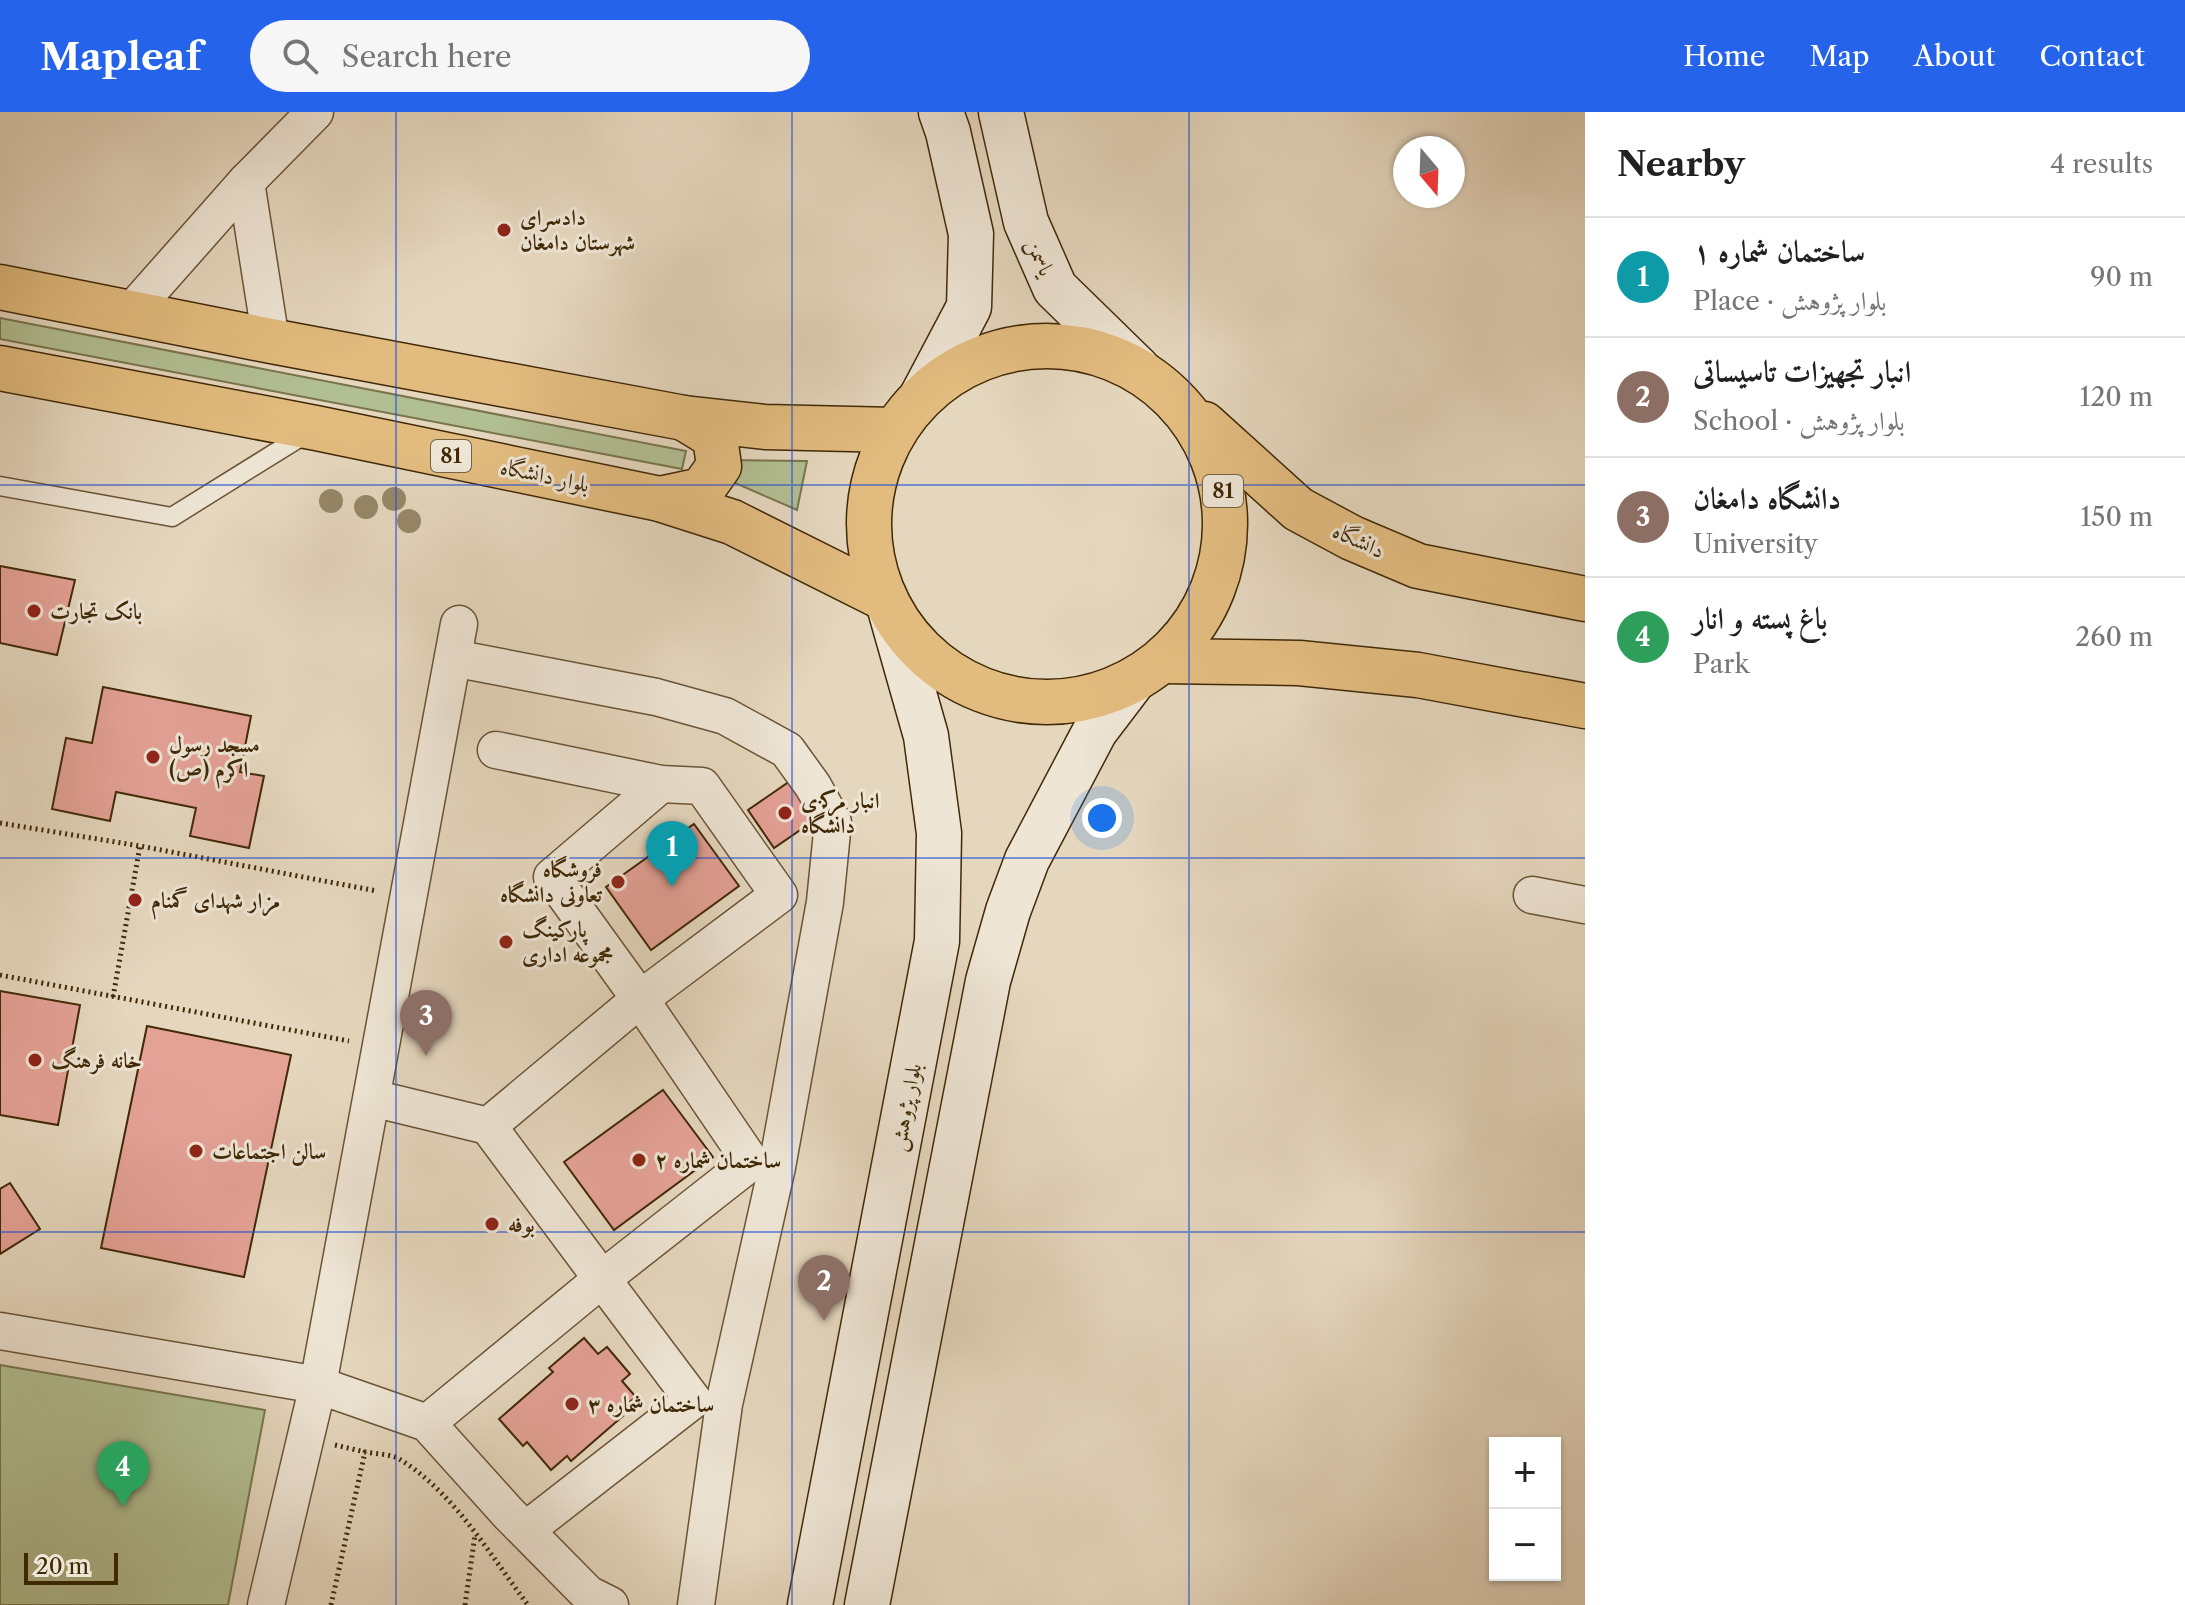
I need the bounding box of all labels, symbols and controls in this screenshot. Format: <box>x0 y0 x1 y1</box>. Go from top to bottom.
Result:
search box <box>250 20 810 92</box>
text: Mapleaf <box>40 33 202 80</box>
icon: search <box>278 34 322 78</box>
text: Search here <box>342 38 512 75</box>
text: Home <box>1683 39 1765 73</box>
text: Map <box>1809 39 1869 73</box>
text: About <box>1913 39 1995 73</box>
text: Contact <box>2039 39 2145 73</box>
north arrow <box>1393 136 1465 208</box>
text: Nearby <box>1617 143 1745 185</box>
text: 4 results <box>2050 148 2153 180</box>
place label: دادسرای شهرستان دامغان <box>520 204 635 257</box>
marker: دادسرای شهرستان دامغان <box>495 221 513 239</box>
text: ساختمان شماره ۱ <box>1693 233 1865 270</box>
street label: یاسمن <box>1019 234 1061 282</box>
text: 1 <box>1637 261 1649 293</box>
text: 90 m <box>2090 261 2153 293</box>
text: Place · بلوار پژوهش <box>1693 285 1886 317</box>
text: انبار تجهیزات تاسیساتی <box>1693 353 1911 390</box>
text: 2 <box>1635 381 1651 413</box>
text: 120 m <box>2079 381 2153 413</box>
text: School · بلوار پژوهش <box>1693 405 1905 437</box>
road number: 81 <box>431 440 471 472</box>
street label: بلوار دانشگاه <box>498 453 592 498</box>
road number: 81 <box>1203 475 1243 507</box>
text: دانشگاه دامغان <box>1693 480 1841 517</box>
text: 3 <box>1636 501 1650 533</box>
text: 150 m <box>2080 501 2153 533</box>
street label: دانشگاه <box>1329 517 1389 564</box>
text: University <box>1693 528 1818 560</box>
place label: بانک تجارت <box>50 598 142 625</box>
text: باغ پسته و انار <box>1693 600 1827 637</box>
marker: بانک تجارت <box>25 602 43 620</box>
text: 4 <box>1635 621 1651 653</box>
text: 260 m <box>2075 621 2153 653</box>
text: Park <box>1693 648 1750 680</box>
place label: مسجد رسول اکرم (ص) <box>169 731 260 789</box>
marker: مسجد رسول اکرم (ص) <box>144 748 162 766</box>
place label: انبار مرکزی دانشگاه <box>801 787 880 839</box>
your location <box>1082 798 1122 838</box>
marker: انبار مرکزی دانشگاه <box>776 804 794 822</box>
pin: 1 <box>646 821 698 887</box>
place label: فروشگاه تعاونی دانشگاه <box>500 855 603 908</box>
marker: فروشگاه تعاونی دانشگاه <box>609 873 627 891</box>
place label: مزار شهدای گمنام <box>151 886 280 920</box>
marker: مزار شهدای گمنام <box>126 891 144 909</box>
place label: پارکینگ مجموعه اداری <box>522 915 613 968</box>
marker: پارکینگ مجموعه اداری <box>497 933 515 951</box>
pin: 3 <box>400 990 452 1056</box>
place label: خانه فرهنگ <box>51 1046 142 1075</box>
marker: خانه فرهنگ <box>26 1051 44 1069</box>
street label: بلوار پژوهش <box>884 1061 929 1154</box>
place label: سالن اجتماعات <box>212 1138 326 1166</box>
marker: سالن اجتماعات <box>187 1142 205 1160</box>
place label: ساختمان شماره ۲ <box>655 1147 781 1174</box>
marker: ساختمان شماره ۲ <box>630 1151 648 1169</box>
place label: بوفه <box>508 1211 535 1238</box>
marker: بوفه <box>483 1215 501 1233</box>
pin: 2 <box>798 1255 850 1321</box>
place label: ساختمان شماره ۳ <box>588 1391 714 1418</box>
marker: ساختمان شماره ۳ <box>563 1395 581 1413</box>
map controls <box>1489 1437 1561 1581</box>
button: + <box>1489 1437 1561 1509</box>
pin: 4 <box>97 1441 149 1507</box>
button: − <box>1489 1509 1561 1581</box>
scale bar <box>24 1549 118 1585</box>
text: 20 m <box>36 1553 89 1580</box>

